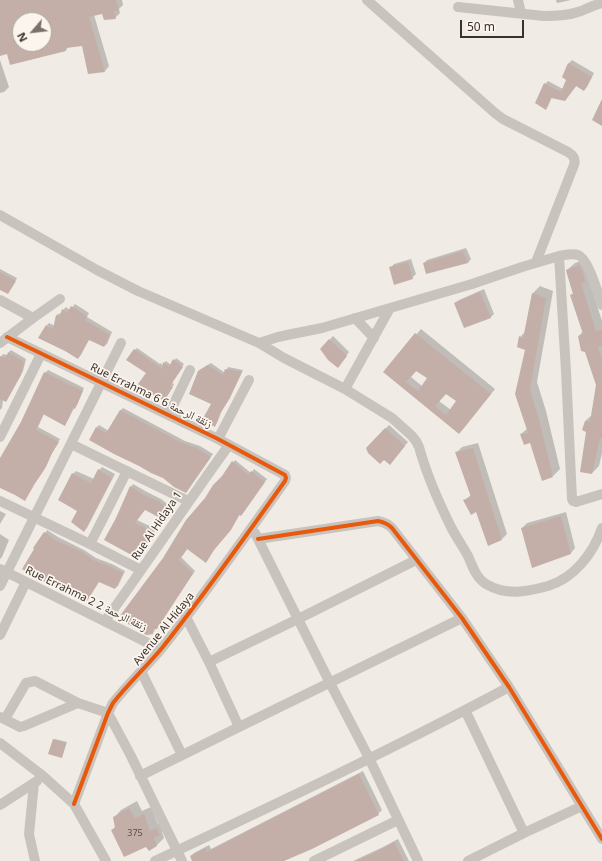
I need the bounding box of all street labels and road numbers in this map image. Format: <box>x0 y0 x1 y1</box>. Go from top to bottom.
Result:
street label: Rue Errahma 6 6 زنقة الرحمة <box>88 361 214 431</box>
street label: Rue Al Hidaya 1 <box>129 489 185 563</box>
street label: Rue Errahma 2 2 زنقة الرحمة <box>23 564 149 634</box>
street label: Avenue Al Hidaya <box>131 590 197 668</box>

